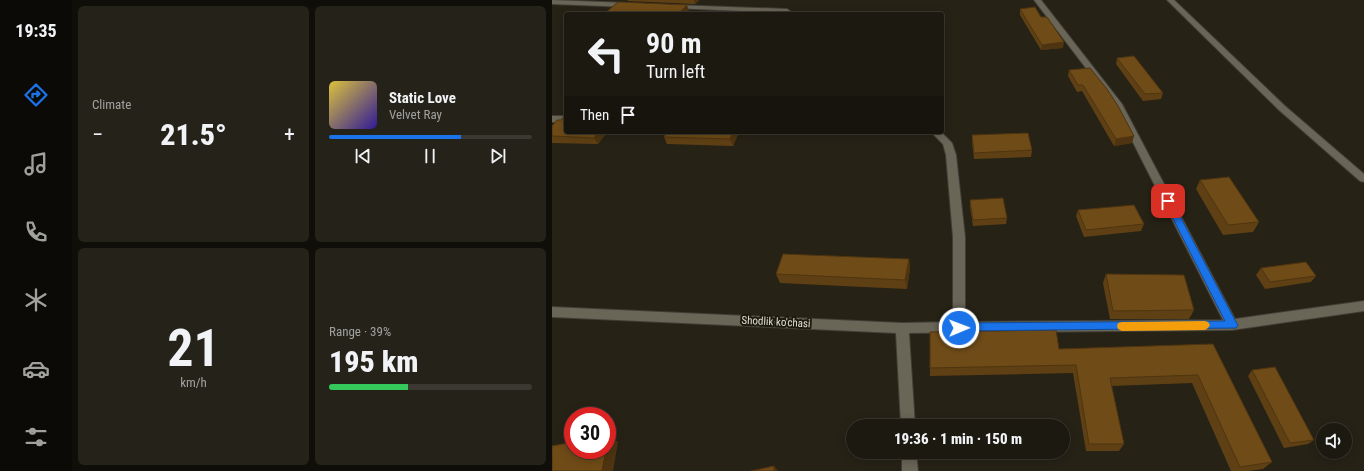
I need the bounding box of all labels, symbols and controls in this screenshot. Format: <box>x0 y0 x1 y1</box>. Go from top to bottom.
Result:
text: 19:35 <box>15 20 57 41</box>
text: 90 m <box>646 27 702 60</box>
icon: left <box>580 28 632 80</box>
text: Turn left <box>646 61 705 82</box>
icon: directions <box>22 81 50 109</box>
text: Static Love <box>389 89 456 107</box>
text: Climate <box>92 97 131 112</box>
icon: arrive <box>617 104 639 126</box>
text: Then <box>580 106 609 124</box>
text: Velvet Ray <box>389 107 442 122</box>
text: 21.5° <box>160 117 227 152</box>
text: − <box>92 122 103 147</box>
text: + <box>284 122 295 147</box>
icon: previous <box>352 145 374 167</box>
icon: pause <box>419 145 441 167</box>
icon: next <box>487 145 509 167</box>
icon: music <box>22 150 50 178</box>
pin <box>1151 184 1185 218</box>
icon: arrive <box>1157 190 1179 212</box>
icon: phone <box>22 218 50 246</box>
icon: climate <box>22 286 50 314</box>
position arrow <box>938 307 980 349</box>
street label: Shodlik ko'chasi <box>741 314 811 330</box>
text: 21 <box>167 318 220 379</box>
text: Range · 39% <box>329 324 391 339</box>
text: 195 km <box>329 344 418 379</box>
icon: car <box>22 355 50 383</box>
text: km/h <box>180 375 207 390</box>
speed limit sign: 30 <box>564 407 616 459</box>
icon: filters <box>22 423 50 451</box>
map controls <box>1316 423 1352 459</box>
button: sound <box>1316 423 1352 459</box>
text: 19:36 · 1 min · 150 m <box>894 430 1022 448</box>

